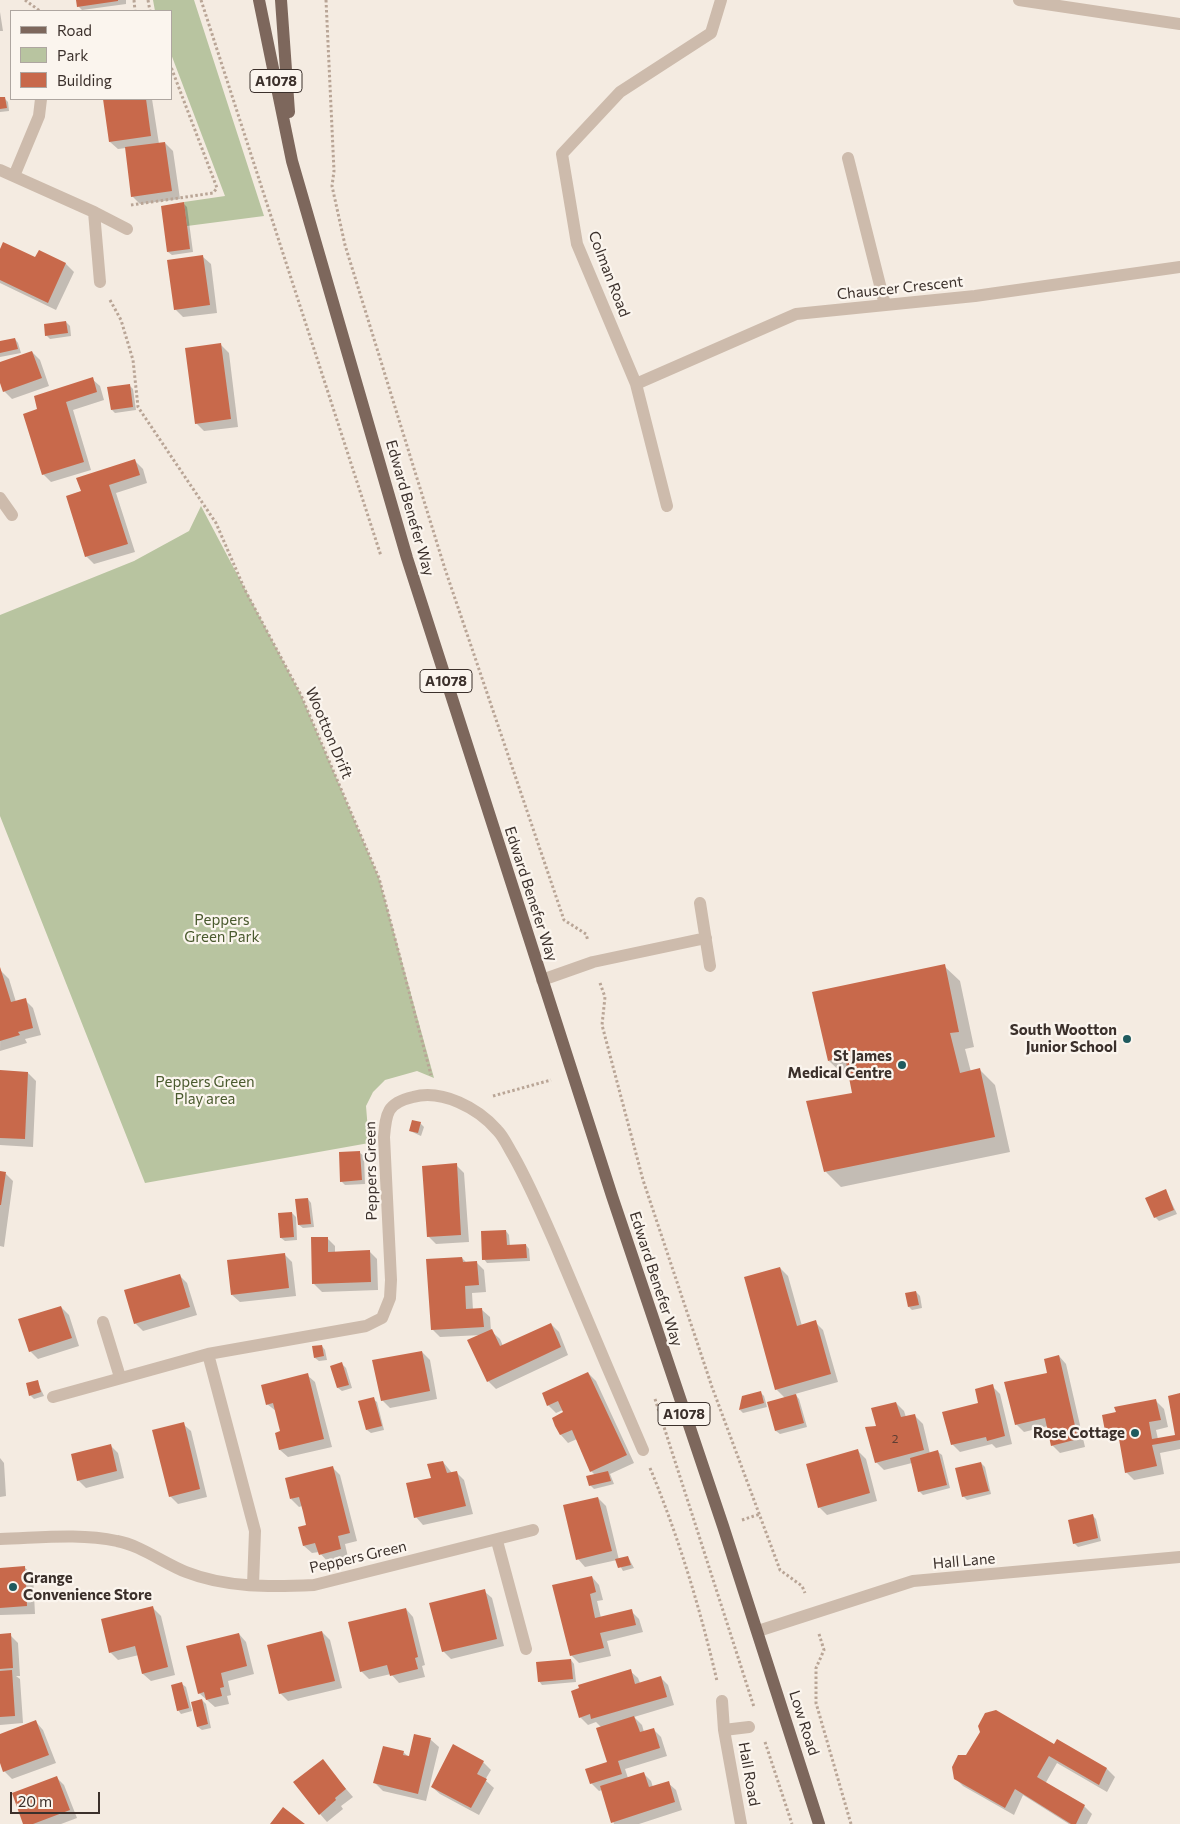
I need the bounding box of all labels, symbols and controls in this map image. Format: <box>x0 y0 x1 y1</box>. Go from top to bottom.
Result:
legend <box>10 10 172 100</box>
text: Road <box>57 21 92 39</box>
text: Park <box>57 46 88 64</box>
road number: A1078 <box>250 70 302 92</box>
text: Building <box>57 71 112 89</box>
street label: Colman Road <box>584 229 634 319</box>
street label: Chauscer Crescent <box>836 272 964 304</box>
street label: Edward Benefer Way <box>382 438 438 578</box>
road number: A1078 <box>420 669 472 692</box>
street label: Wootton Drift <box>302 685 356 781</box>
street label: Edward Benefer Way <box>501 824 561 964</box>
park label: Peppers Green Park <box>184 911 260 946</box>
place label: South Wootton Junior School <box>1010 1021 1117 1056</box>
marker: South Wootton Junior School <box>1121 1033 1133 1045</box>
place label: St James Medical Centre <box>788 1047 892 1082</box>
marker: St James Medical Centre <box>896 1059 908 1071</box>
park label: Peppers Green Play area <box>155 1073 255 1108</box>
street label: Peppers Green <box>361 1121 381 1221</box>
street label: Edward Benefer Way <box>626 1209 686 1349</box>
road number: A1078 <box>658 1402 710 1426</box>
place label: Rose Cottage <box>1033 1424 1125 1442</box>
marker: Rose Cottage <box>1129 1427 1141 1439</box>
house number: 2 <box>892 1432 898 1446</box>
street label: Peppers Green <box>308 1537 408 1577</box>
street label: Hall Lane <box>932 1549 996 1573</box>
place label: Grange Convenience Store <box>23 1569 152 1604</box>
marker: Grange Convenience Store <box>7 1581 19 1593</box>
street label: Low Road <box>785 1688 823 1758</box>
street label: Hall Road <box>735 1741 763 1807</box>
scale bar <box>12 1782 102 1814</box>
text: 20 m <box>18 1792 52 1810</box>

